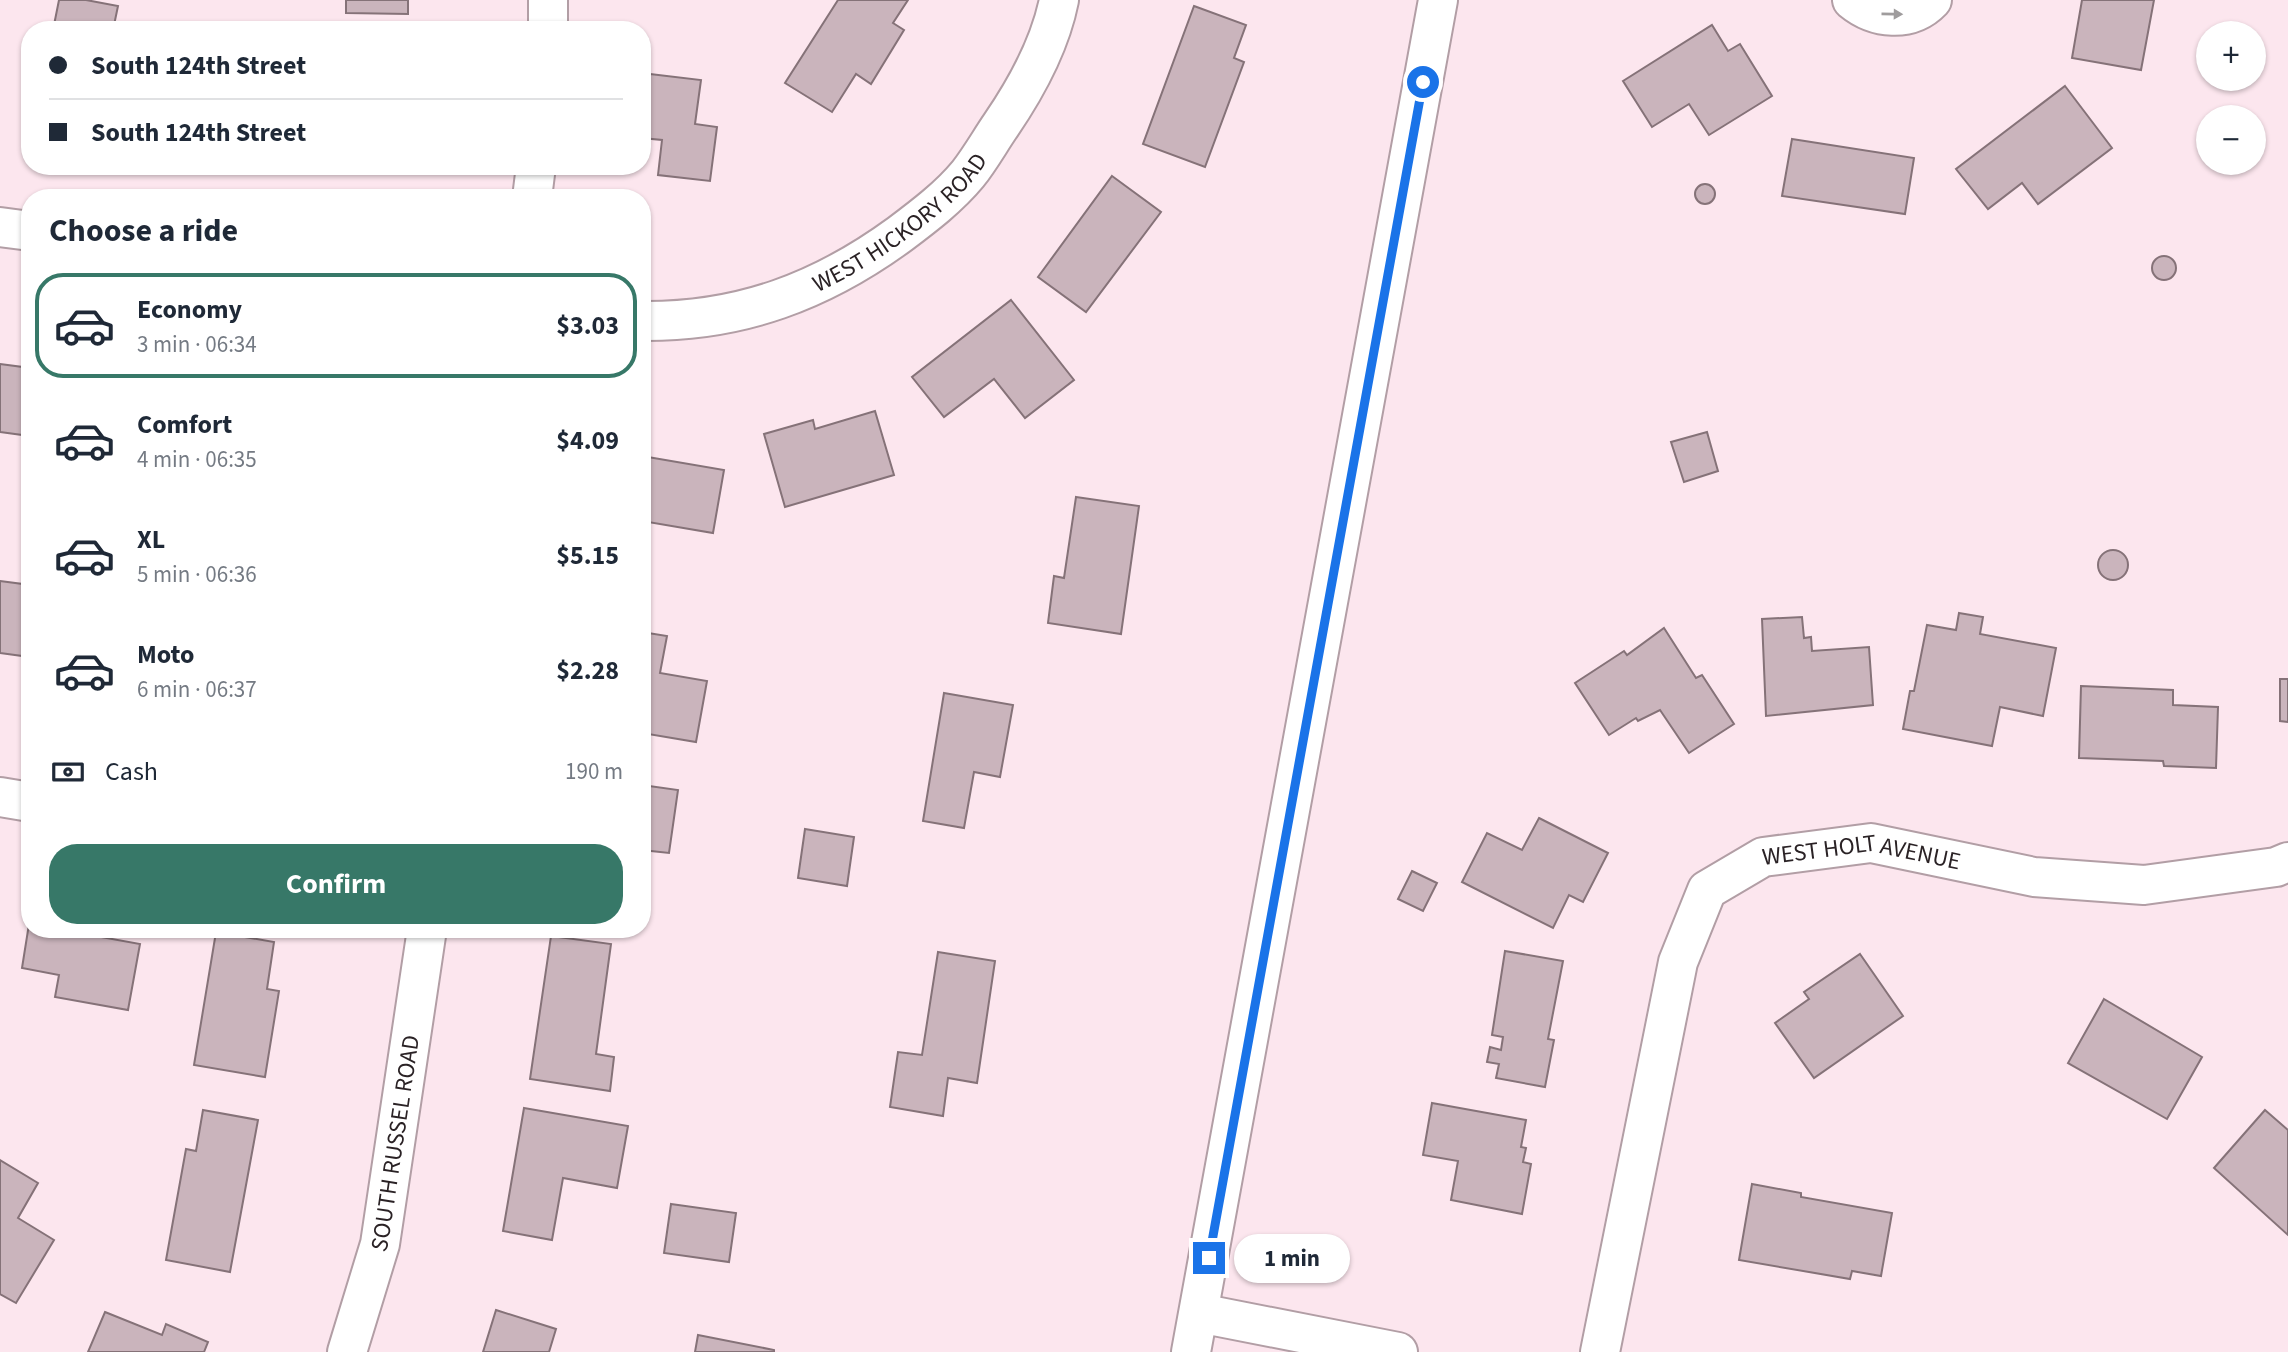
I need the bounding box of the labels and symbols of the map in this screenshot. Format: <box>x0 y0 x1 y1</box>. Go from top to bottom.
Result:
one-way arrow <box>1881 8 1903 20</box>
route start <box>1407 66 1439 98</box>
street label: WEST HICKORY ROAD <box>807 146 996 301</box>
street label: WEST HOLT AVENUE <box>1760 825 1964 879</box>
street label: SOUTH RUSSEL ROAD <box>362 1033 429 1256</box>
callout: 1 min <box>1234 1234 1349 1282</box>
route end <box>1193 1242 1225 1274</box>

